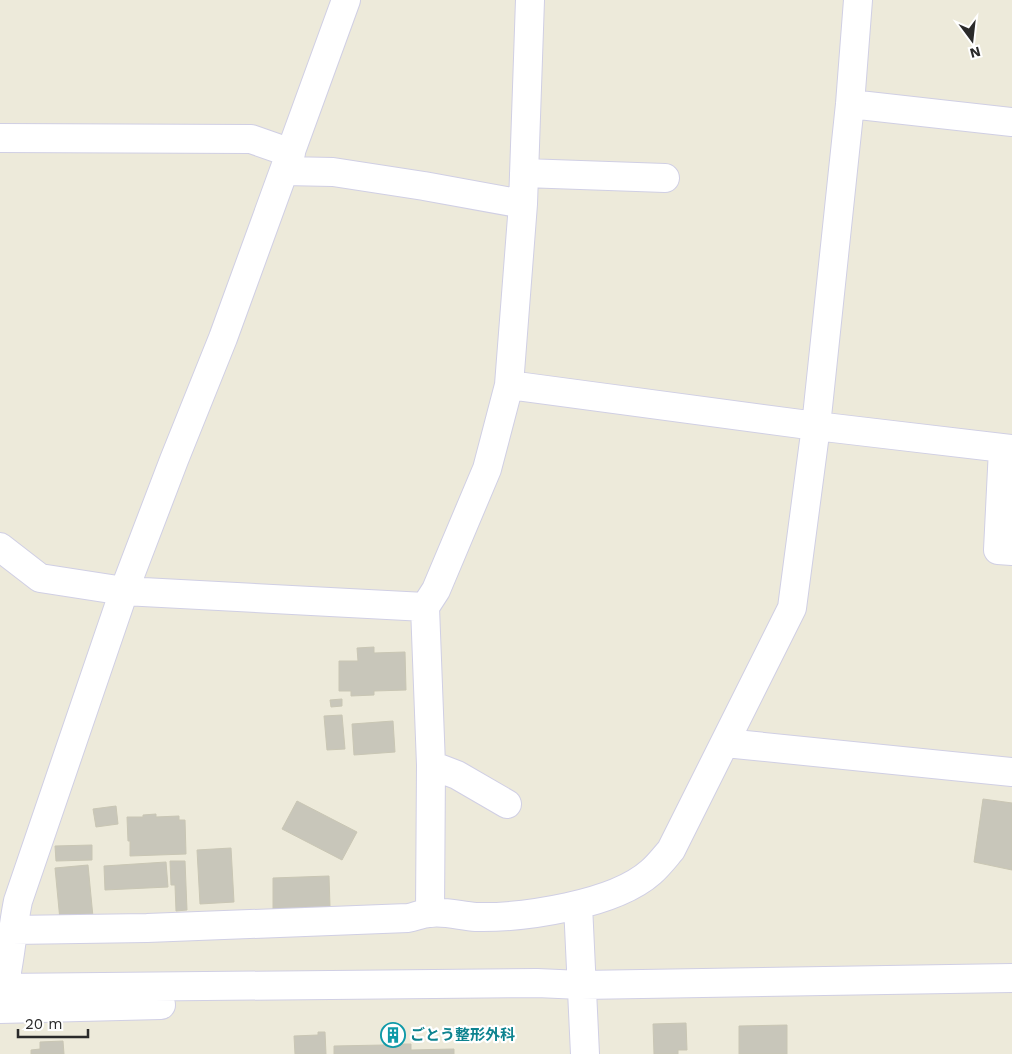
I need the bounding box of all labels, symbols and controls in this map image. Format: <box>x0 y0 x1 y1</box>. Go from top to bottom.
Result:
north arrow <box>947 15 997 65</box>
text: N <box>968 43 982 62</box>
scale bar <box>18 1006 88 1038</box>
text: 20 m <box>25 1015 63 1033</box>
building icon: ごとう整形外科 <box>380 1022 406 1048</box>
place label: ごとう整形外科 <box>410 1026 515 1044</box>

